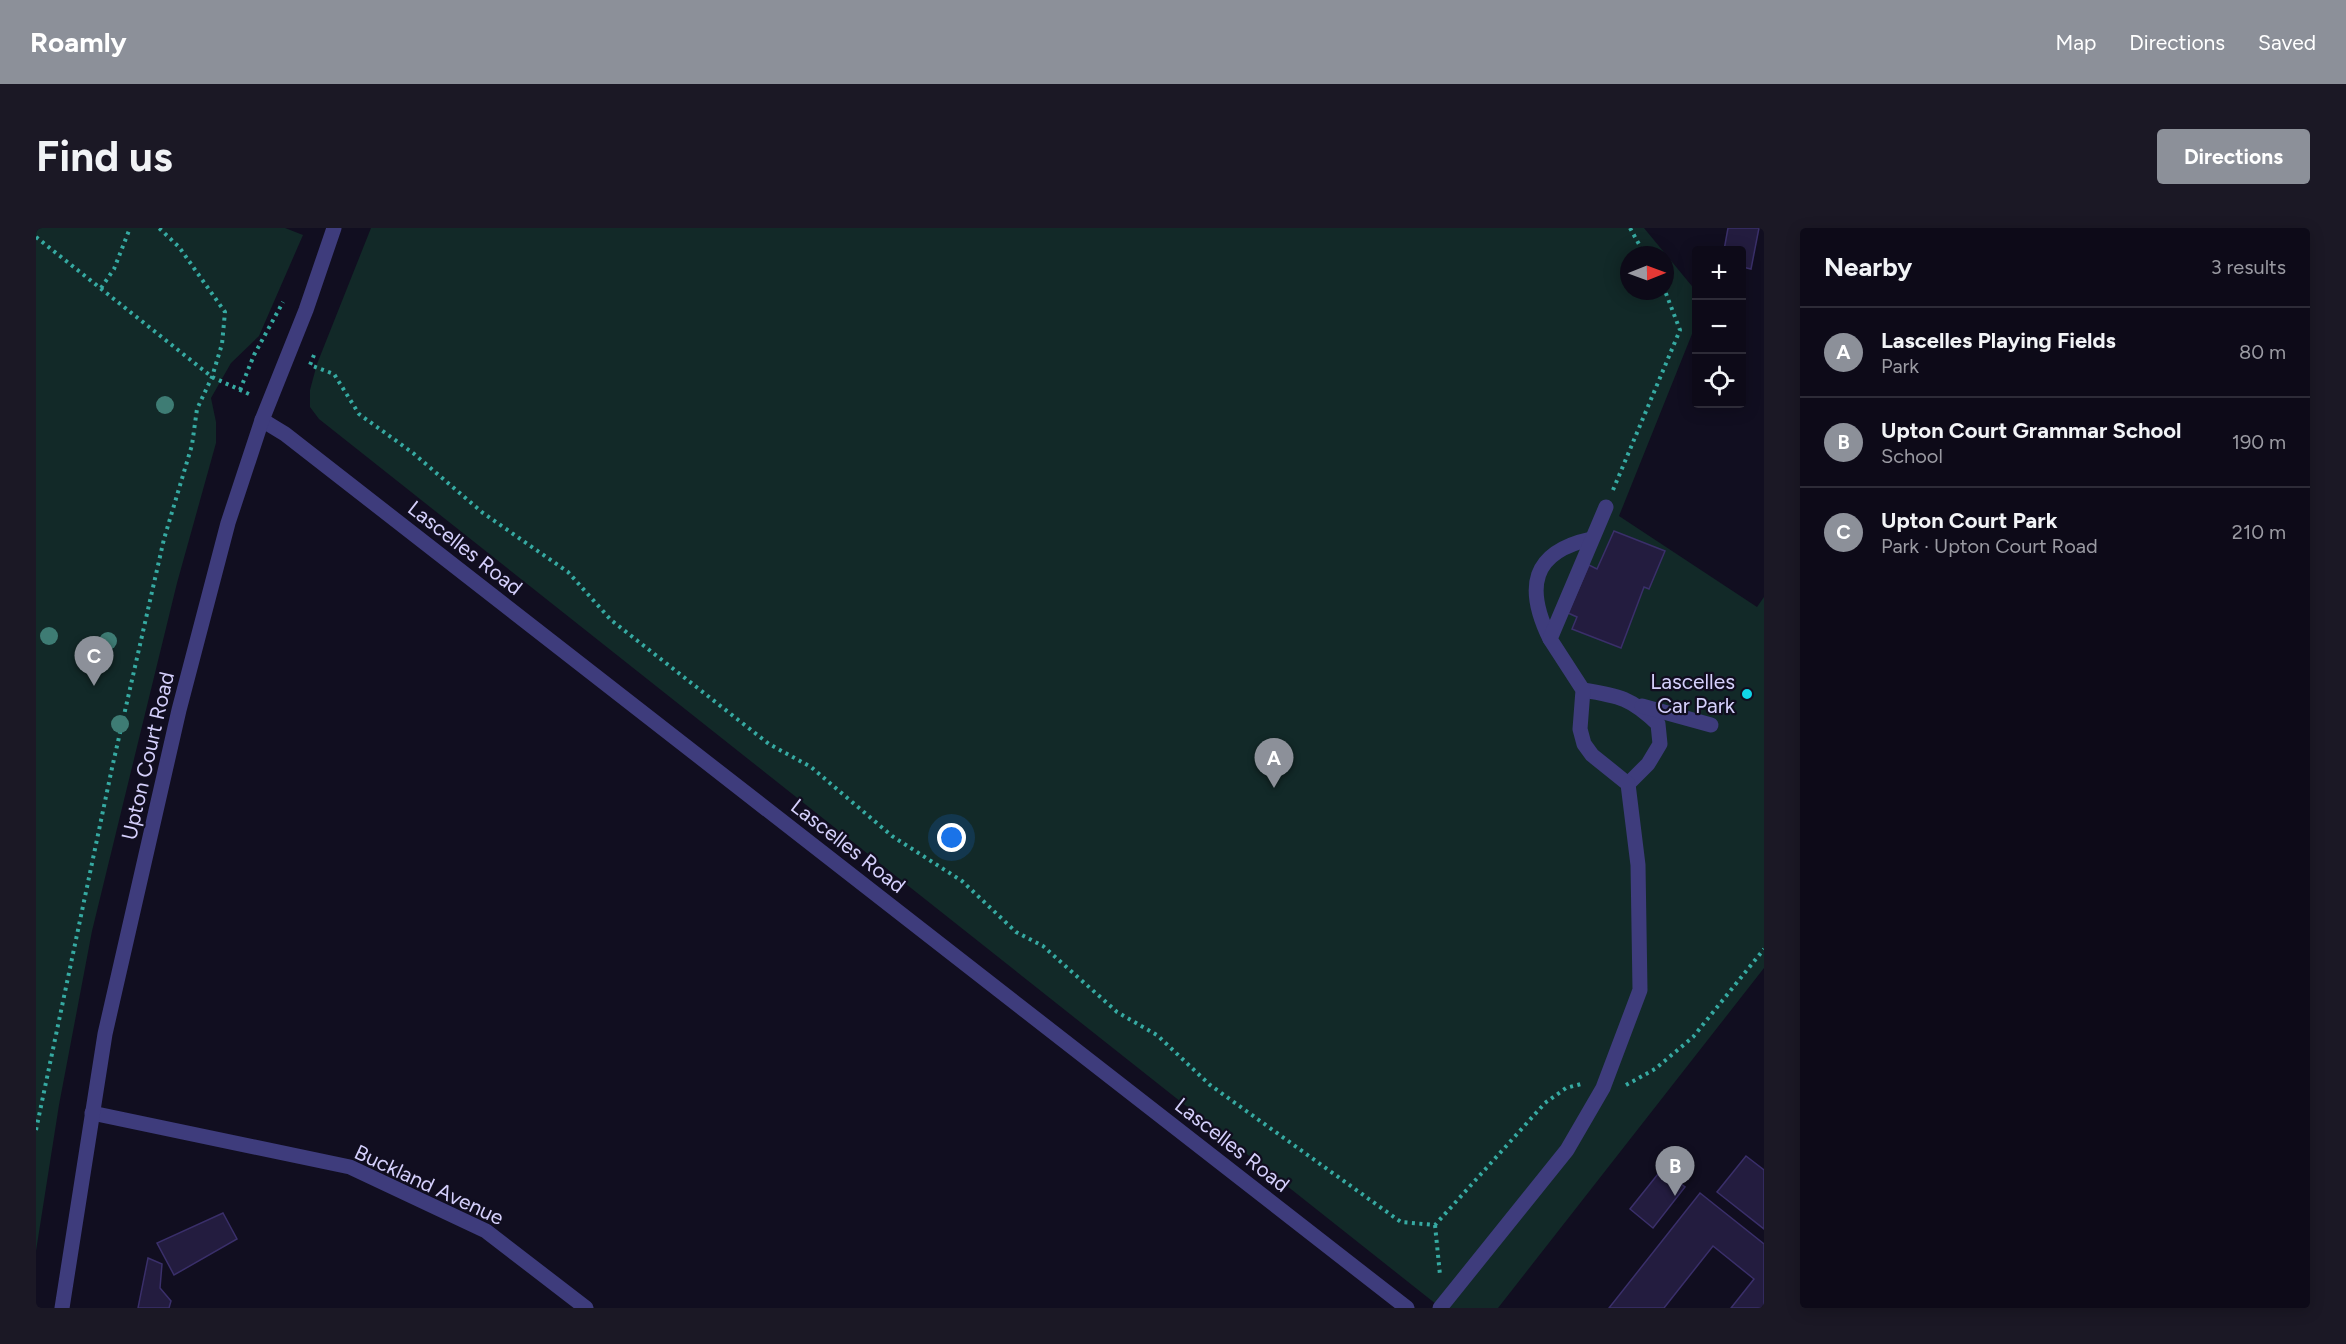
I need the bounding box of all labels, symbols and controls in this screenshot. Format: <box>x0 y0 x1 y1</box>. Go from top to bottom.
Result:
text: Roamly <box>30 25 127 59</box>
text: Map <box>2055 30 2096 55</box>
text: Directions <box>2129 30 2225 55</box>
text: Saved <box>2258 30 2316 55</box>
button: Directions <box>2157 129 2310 184</box>
text: Find us <box>36 131 173 182</box>
north arrow <box>1620 246 1674 300</box>
map controls <box>1692 246 1746 408</box>
button: + <box>1692 246 1746 300</box>
text: Nearby <box>1824 251 1912 283</box>
text: 3 results <box>2211 255 2286 279</box>
button: − <box>1692 300 1746 354</box>
text: Lascelles Playing Fields <box>1881 327 2116 354</box>
text: A <box>1836 340 1851 364</box>
text: 80 m <box>2239 340 2286 364</box>
button: locate <box>1692 354 1746 408</box>
text: Park <box>1881 354 1919 378</box>
text: Upton Court Grammar School <box>1881 417 2181 444</box>
text: B <box>1837 430 1850 454</box>
text: 190 m <box>2232 430 2286 454</box>
text: School <box>1881 444 1943 468</box>
street label: Lascelles Road <box>403 495 527 600</box>
text: Upton Court Park <box>1881 507 2057 534</box>
text: C <box>1836 520 1851 544</box>
text: 210 m <box>2232 520 2286 544</box>
text: Park · Upton Court Road <box>1881 534 2098 558</box>
pin: C <box>74 636 114 686</box>
street label: Upton Court Road <box>116 669 179 842</box>
place label: Lascelles Car Park <box>1650 669 1736 718</box>
marker: Lascelles Car Park <box>1740 687 1754 701</box>
pin: A <box>1254 738 1294 788</box>
street label: Lascelles Road <box>786 793 910 898</box>
your location <box>937 823 966 852</box>
street label: Lascelles Road <box>1170 1092 1294 1197</box>
street label: Buckland Avenue <box>351 1139 508 1230</box>
pin: B <box>1656 1146 1694 1196</box>

